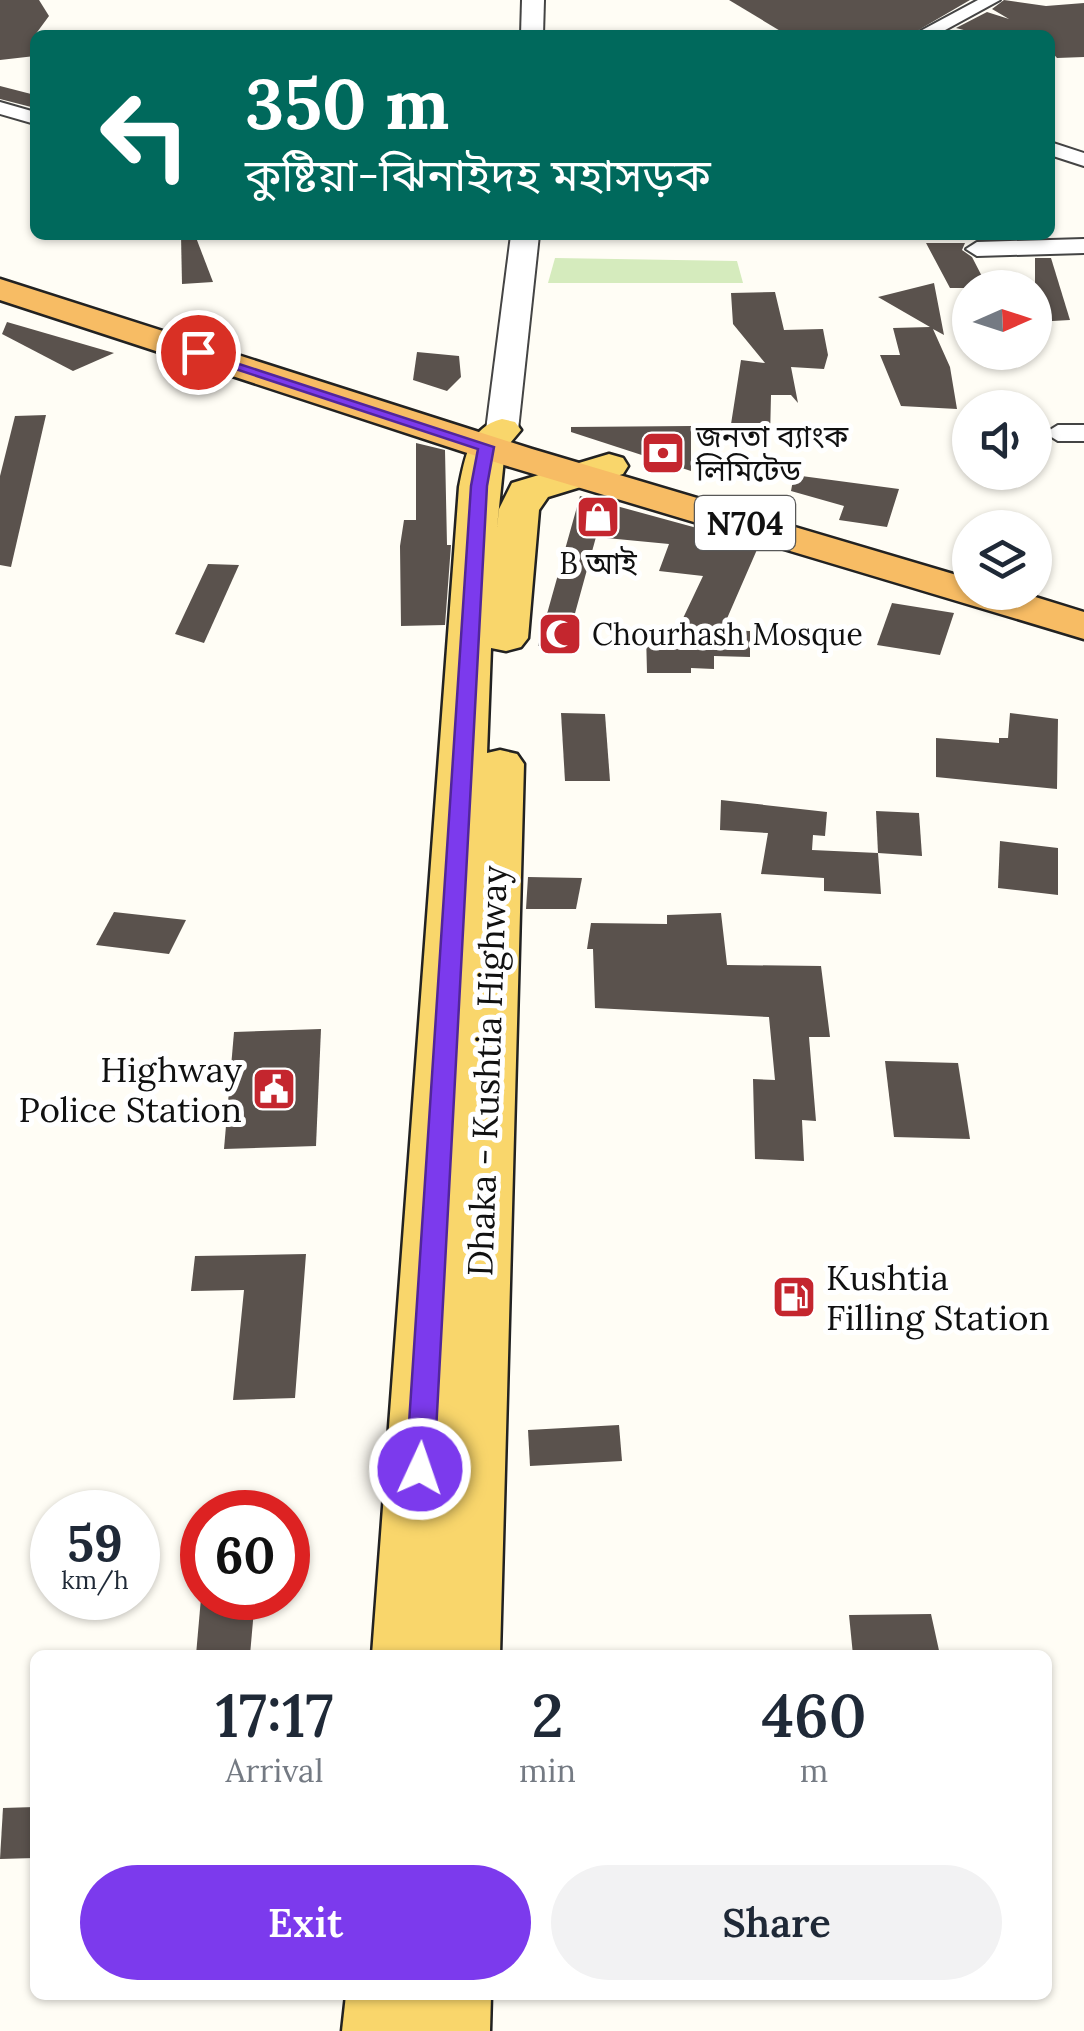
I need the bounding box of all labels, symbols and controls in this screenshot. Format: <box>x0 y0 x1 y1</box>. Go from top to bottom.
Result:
text: 350 m <box>245 59 449 148</box>
icon: left <box>80 70 210 200</box>
text: কুষ্টিয়া-ঝিনাইদহ মহাসড়ক <box>245 146 711 203</box>
north arrow <box>952 270 1052 370</box>
map controls <box>952 270 1052 610</box>
pin <box>156 310 241 395</box>
icon: arrive <box>171 325 226 380</box>
button: sound <box>952 390 1052 490</box>
place label: জনতা ব্যাংক লিমিটেড <box>695 417 849 489</box>
bank icon: জনতা ব্যাংক লিমিটেড <box>640 430 686 476</box>
shop icon: B আই <box>575 494 621 540</box>
road number: N704 <box>695 496 795 550</box>
button: layers <box>952 510 1052 610</box>
place label: B আই <box>559 544 638 582</box>
mosque icon: Chourhash Mosque <box>537 611 583 657</box>
place label: Chourhash Mosque <box>592 615 863 653</box>
street label: Dhaka - Kushtia Highway <box>457 864 517 1277</box>
place label: Highway Police Station <box>19 1047 243 1132</box>
public building icon: Highway Police Station <box>251 1066 297 1112</box>
place label: Kushtia Filling Station <box>826 1255 1050 1340</box>
fuel station icon: Kushtia Filling Station <box>771 1274 817 1320</box>
position arrow <box>368 1417 472 1521</box>
speed limit sign: 60 <box>180 1490 310 1620</box>
text: 59 <box>67 1511 123 1575</box>
text: km/h <box>61 1564 129 1596</box>
text: 17:17 <box>215 1677 333 1753</box>
text: 2 <box>531 1677 563 1753</box>
text: 460 <box>761 1677 867 1753</box>
text: Arrival <box>226 1750 323 1791</box>
text: min <box>519 1750 576 1791</box>
text: m <box>800 1750 828 1791</box>
button: Exit <box>80 1865 531 1980</box>
button: Share <box>551 1865 1002 1980</box>

